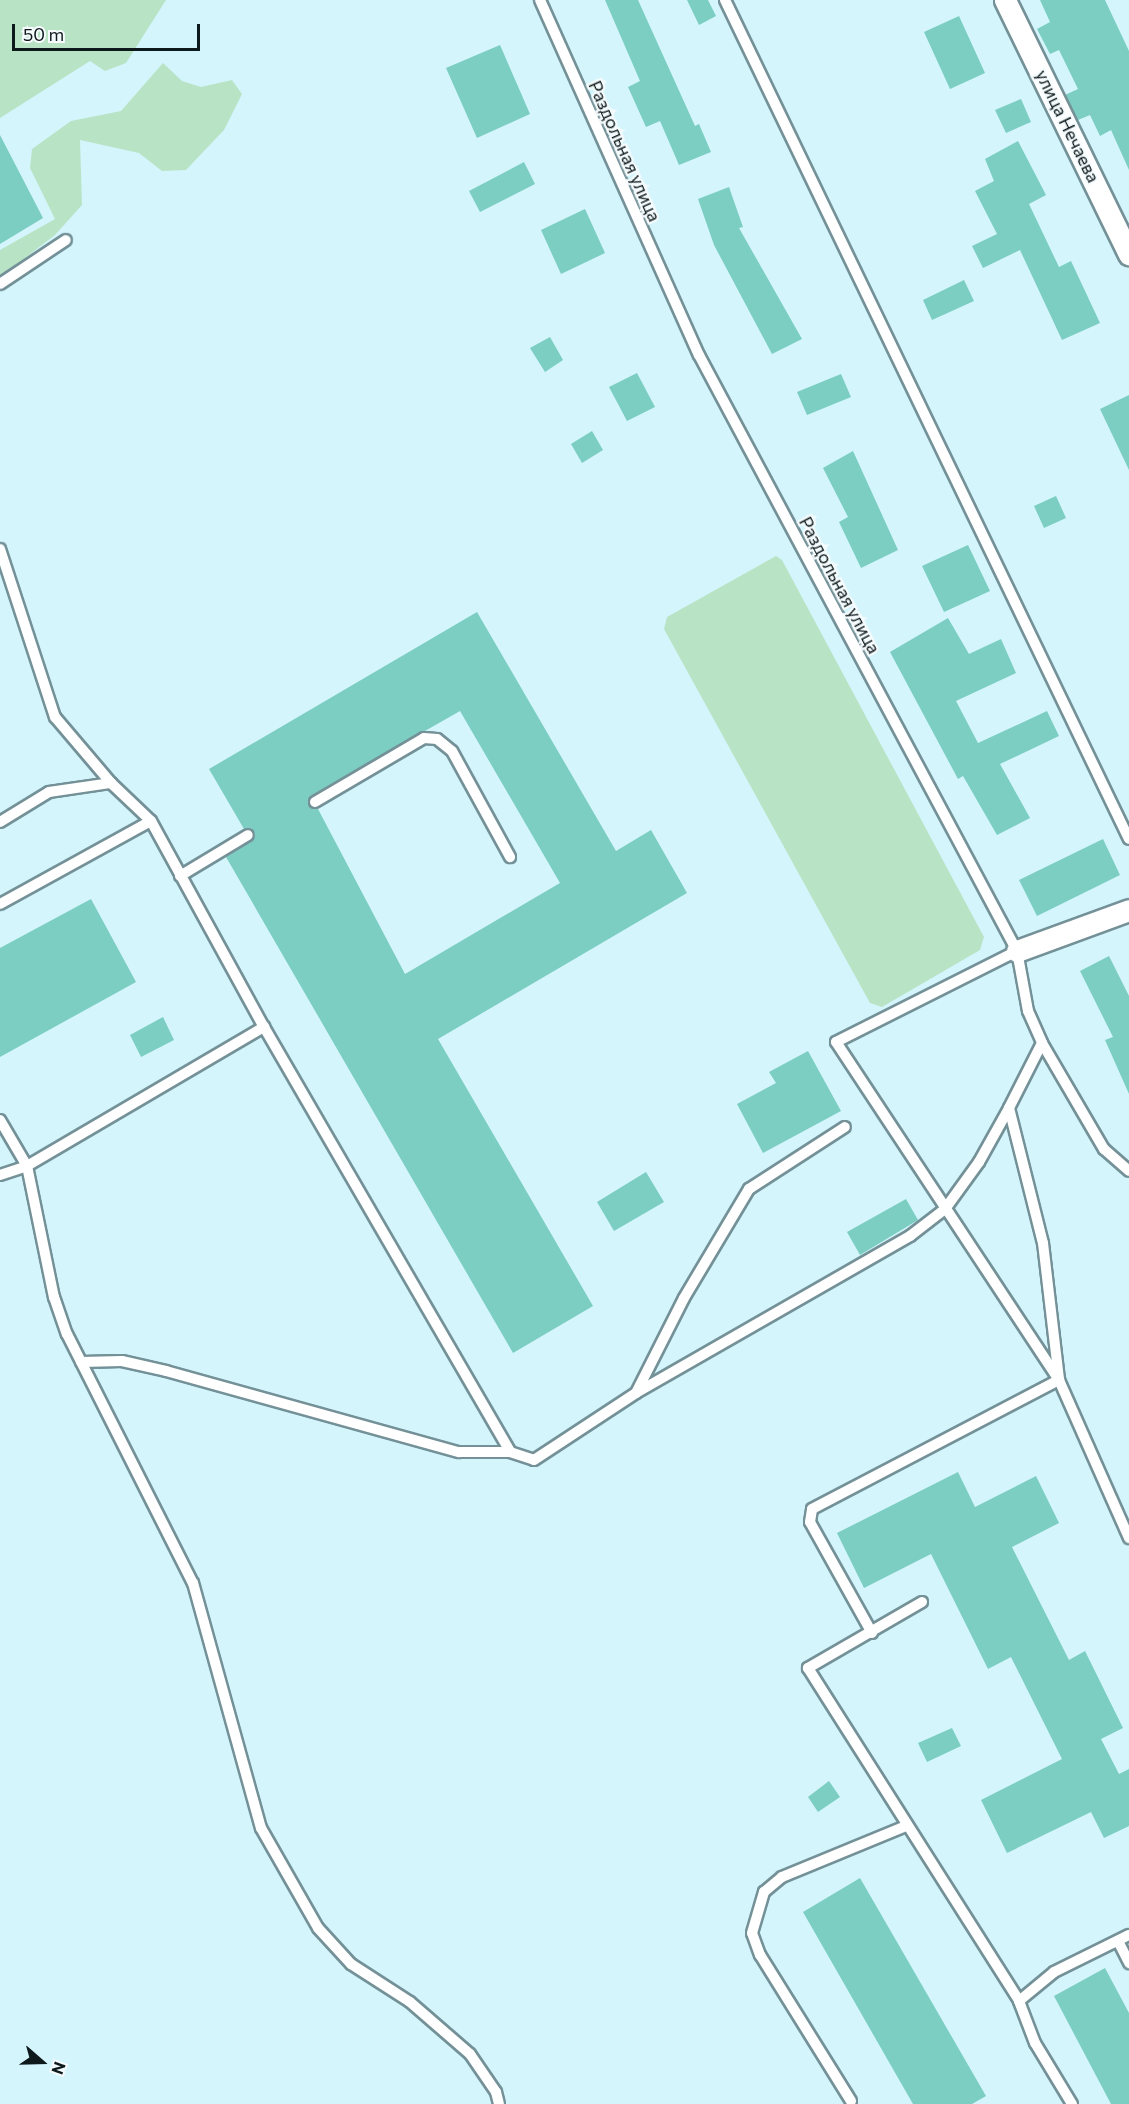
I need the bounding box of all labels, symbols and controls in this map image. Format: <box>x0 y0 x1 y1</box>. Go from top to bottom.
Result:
scale bar <box>15 12 202 50</box>
text: 50 m <box>23 23 64 45</box>
street label: улица Нечаева <box>1031 66 1105 186</box>
street label: Раздольная улица <box>584 77 666 225</box>
street label: Раздольная улица <box>795 513 885 657</box>
north arrow <box>12 2032 72 2092</box>
text: N <box>48 2059 70 2077</box>

